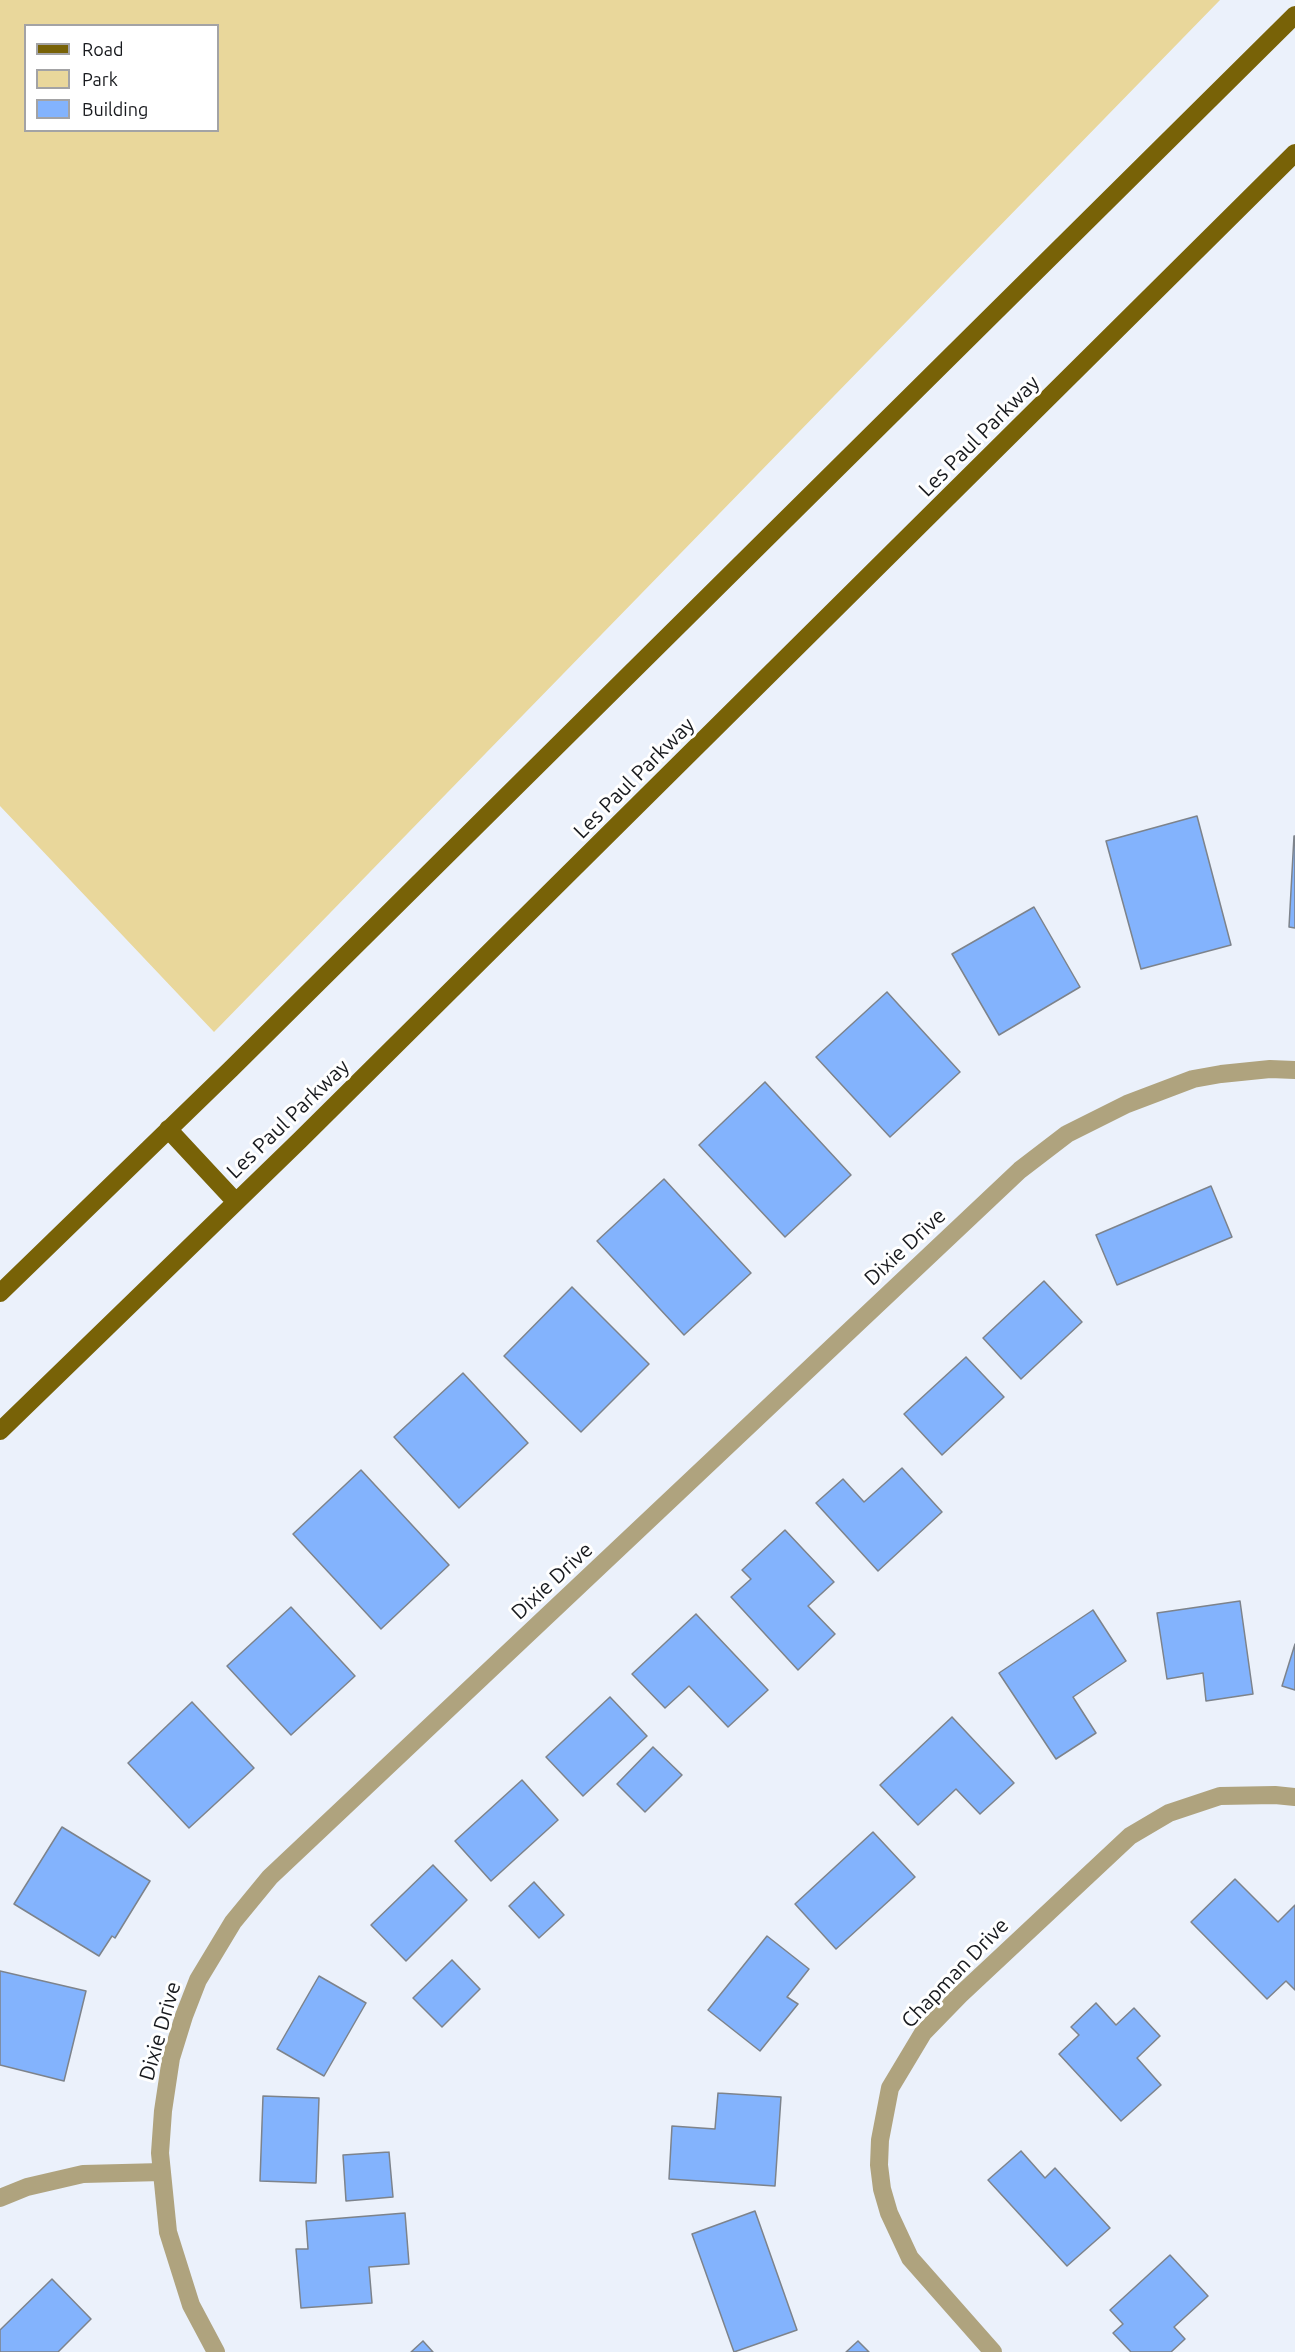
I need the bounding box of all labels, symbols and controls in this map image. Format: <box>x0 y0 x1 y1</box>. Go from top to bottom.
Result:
legend <box>24 24 219 132</box>
text: Road <box>82 39 124 59</box>
text: Park <box>82 69 118 89</box>
text: Building <box>82 99 148 119</box>
street label: Les Paul Parkway <box>913 370 1045 502</box>
street label: Les Paul Parkway <box>568 712 700 844</box>
street label: Les Paul Parkway <box>221 1054 355 1184</box>
street label: Dixie Drive <box>859 1203 951 1291</box>
street label: Dixie Drive <box>506 1537 598 1625</box>
street label: Chapman Drive <box>896 1913 1014 2033</box>
street label: Dixie Drive <box>134 1979 186 2083</box>

